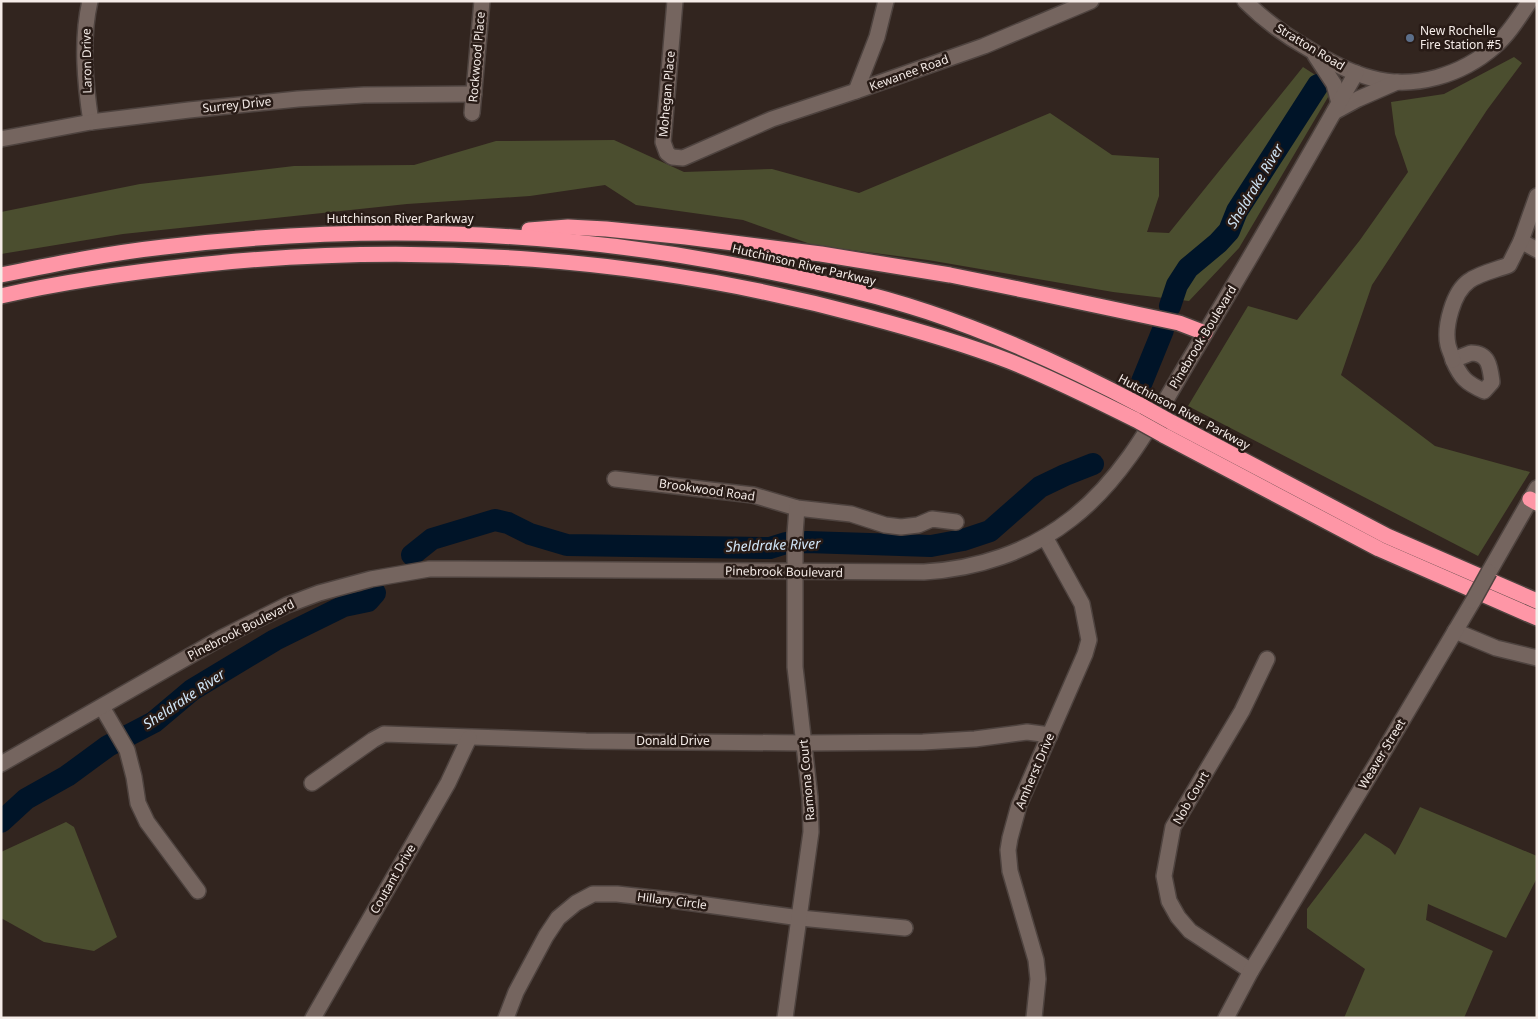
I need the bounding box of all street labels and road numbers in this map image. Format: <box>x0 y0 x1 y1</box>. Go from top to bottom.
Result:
street label: Rockwood Place <box>464 11 489 103</box>
street label: Stratton Road <box>1273 19 1348 74</box>
street label: Laron Drive <box>77 28 96 94</box>
street label: Mohegan Place <box>654 50 679 138</box>
street label: Kewanee Road <box>867 50 951 95</box>
street label: Surrey Drive <box>202 92 272 117</box>
street label: Hutchinson River Parkway <box>326 210 474 227</box>
street label: Hutchinson River Parkway <box>731 240 879 290</box>
street label: Pinebrook Boulevard <box>1165 282 1240 392</box>
street label: Hutchinson River Parkway <box>1115 370 1254 454</box>
street label: Brookwood Road <box>658 474 756 505</box>
street label: Pinebrook Boulevard <box>725 562 843 581</box>
street label: Pinebrook Boulevard <box>184 595 297 664</box>
street label: Weaver Street <box>1354 715 1410 792</box>
street label: Amherst Drive <box>1011 730 1058 811</box>
street label: Donald Drive <box>636 732 710 749</box>
street label: Ramona Court <box>794 738 819 821</box>
street label: Nob Court <box>1169 768 1213 827</box>
street label: Coutant Drive <box>366 841 420 917</box>
street label: Hillary Circle <box>636 888 708 913</box>

